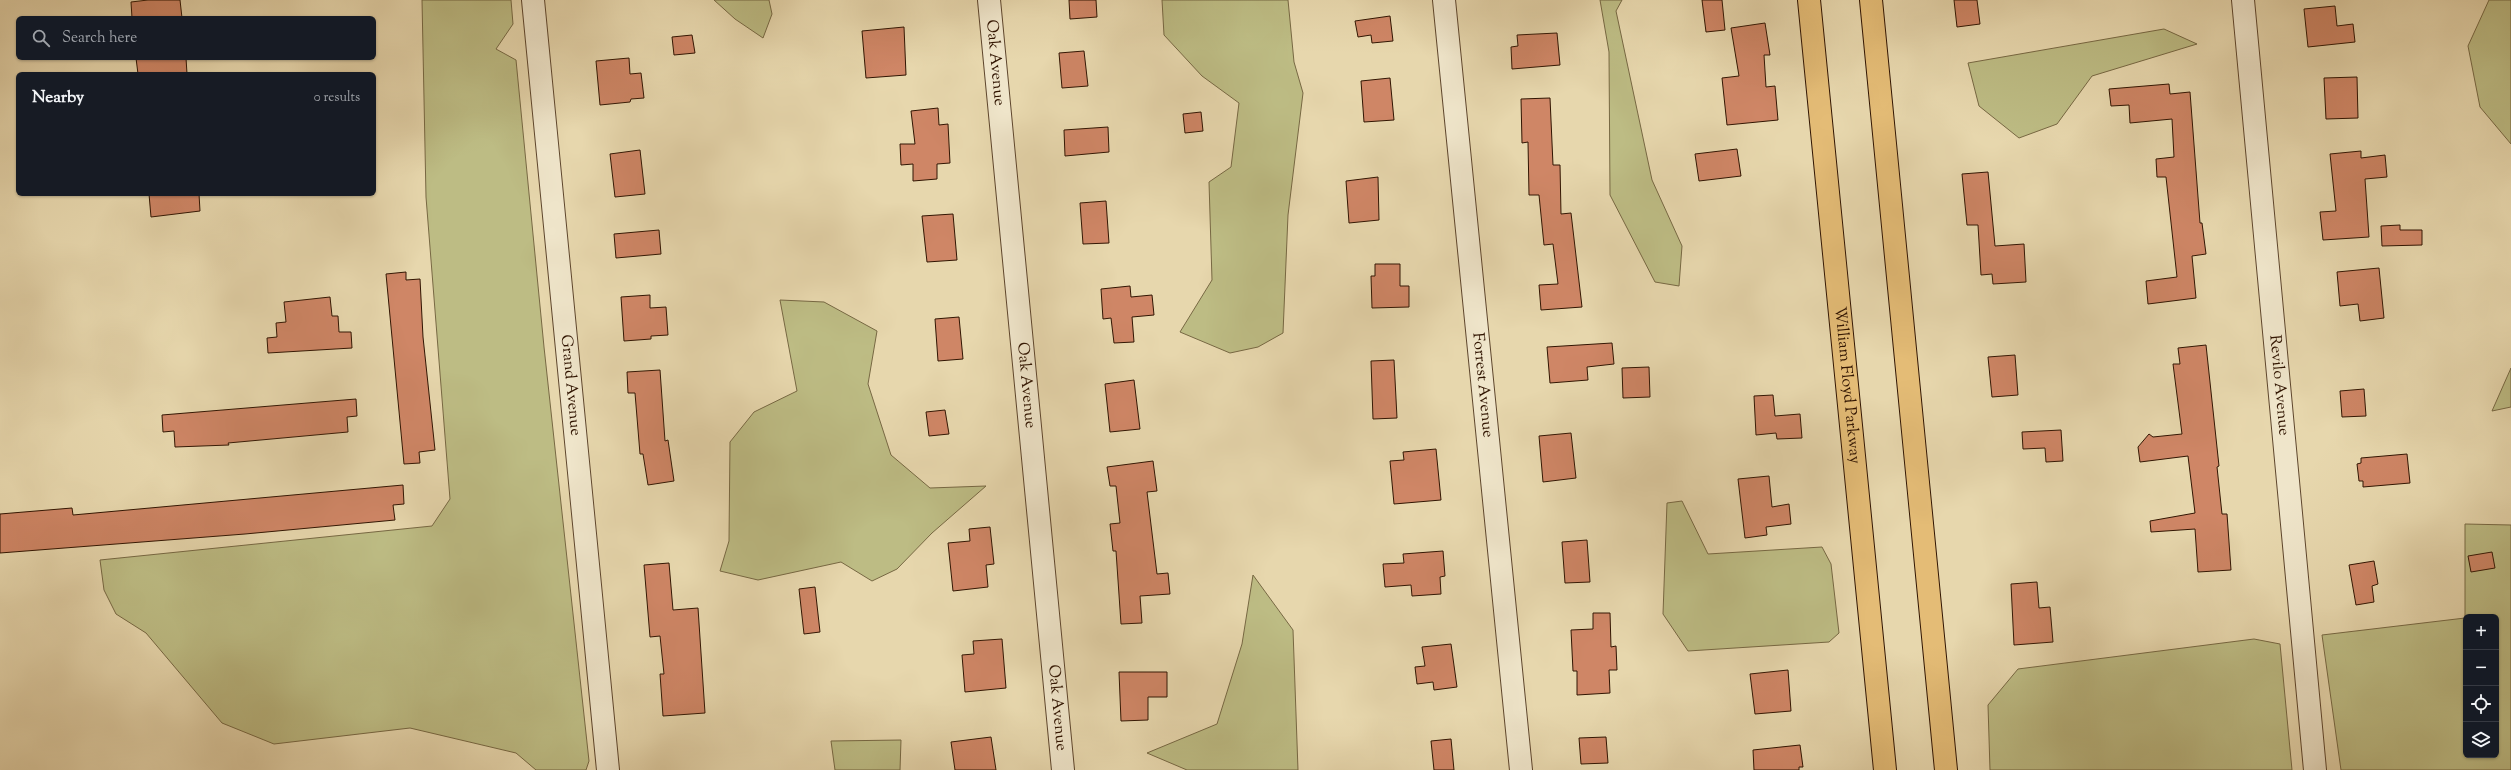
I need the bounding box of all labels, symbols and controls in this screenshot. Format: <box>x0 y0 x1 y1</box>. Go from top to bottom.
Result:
search box <box>16 16 376 60</box>
street label: Oak Avenue <box>979 18 1011 107</box>
icon: search <box>30 27 52 49</box>
text: Search here <box>62 28 137 49</box>
text: Nearby <box>32 86 84 110</box>
text: 0 results <box>314 89 360 107</box>
street label: William Floyd Parkway <box>1828 305 1866 465</box>
street label: Forrest Avenue <box>1466 331 1499 439</box>
street label: Grand Avenue <box>554 333 587 437</box>
street label: Revilo Avenue <box>2263 334 2295 437</box>
street label: Oak Avenue <box>1010 341 1042 429</box>
map controls <box>2463 614 2499 758</box>
button: + <box>2463 614 2499 650</box>
button: − <box>2463 650 2499 686</box>
street label: Oak Avenue <box>1041 663 1073 752</box>
button: locate <box>2463 686 2499 722</box>
button: layers <box>2463 722 2499 758</box>

